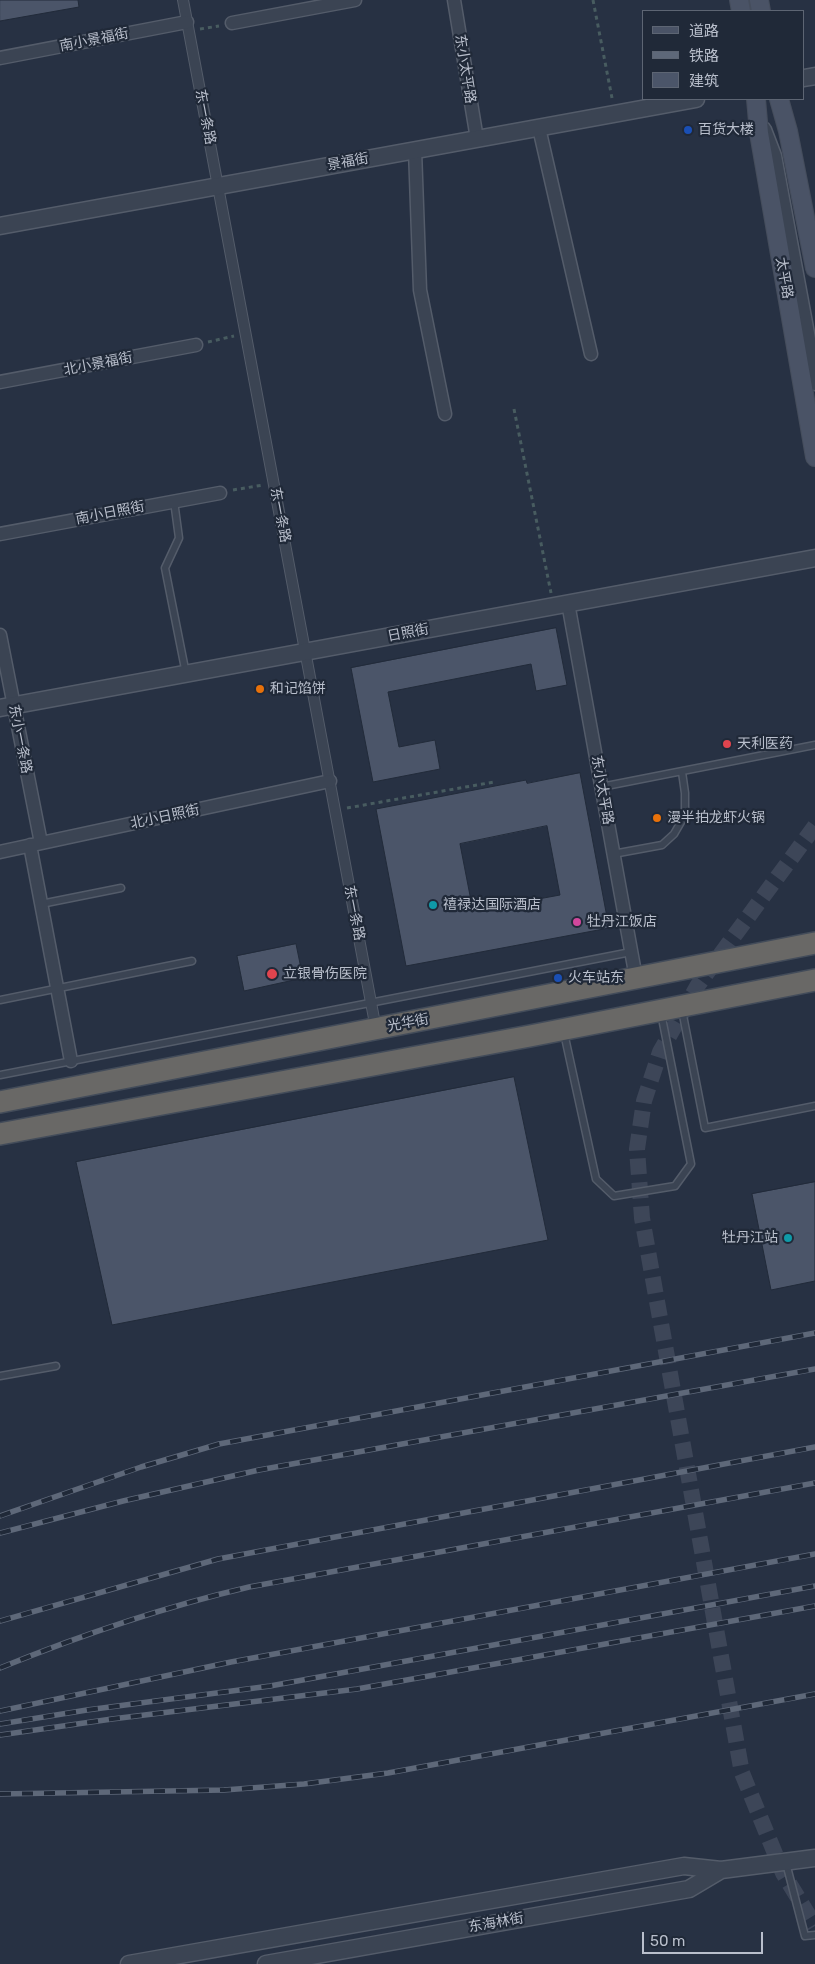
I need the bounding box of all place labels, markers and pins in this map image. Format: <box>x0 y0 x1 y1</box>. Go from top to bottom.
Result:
place label: 百货大楼 <box>698 122 754 138</box>
marker: 百货大楼 <box>682 124 694 136</box>
place label: 和记馅饼 <box>270 681 326 697</box>
marker: 和记馅饼 <box>254 683 266 695</box>
place label: 天利医药 <box>737 736 793 752</box>
marker: 天利医药 <box>721 738 733 750</box>
place label: 漫半拍龙虾火锅 <box>667 810 765 826</box>
marker: 漫半拍龙虾火锅 <box>651 812 663 824</box>
place label: 禧禄达国际酒店 <box>443 897 541 913</box>
marker: 禧禄达国际酒店 <box>427 899 439 911</box>
place label: 牡丹江饭店 <box>587 914 657 930</box>
marker: 牡丹江饭店 <box>571 916 583 928</box>
place label: 立银骨伤医院 <box>283 966 367 982</box>
marker: 立银骨伤医院 <box>265 967 279 981</box>
place label: 火车站东 <box>568 970 624 986</box>
marker: 火车站东 <box>552 972 564 984</box>
place label: 牡丹江站 <box>722 1230 778 1246</box>
marker: 牡丹江站 <box>782 1232 794 1244</box>

